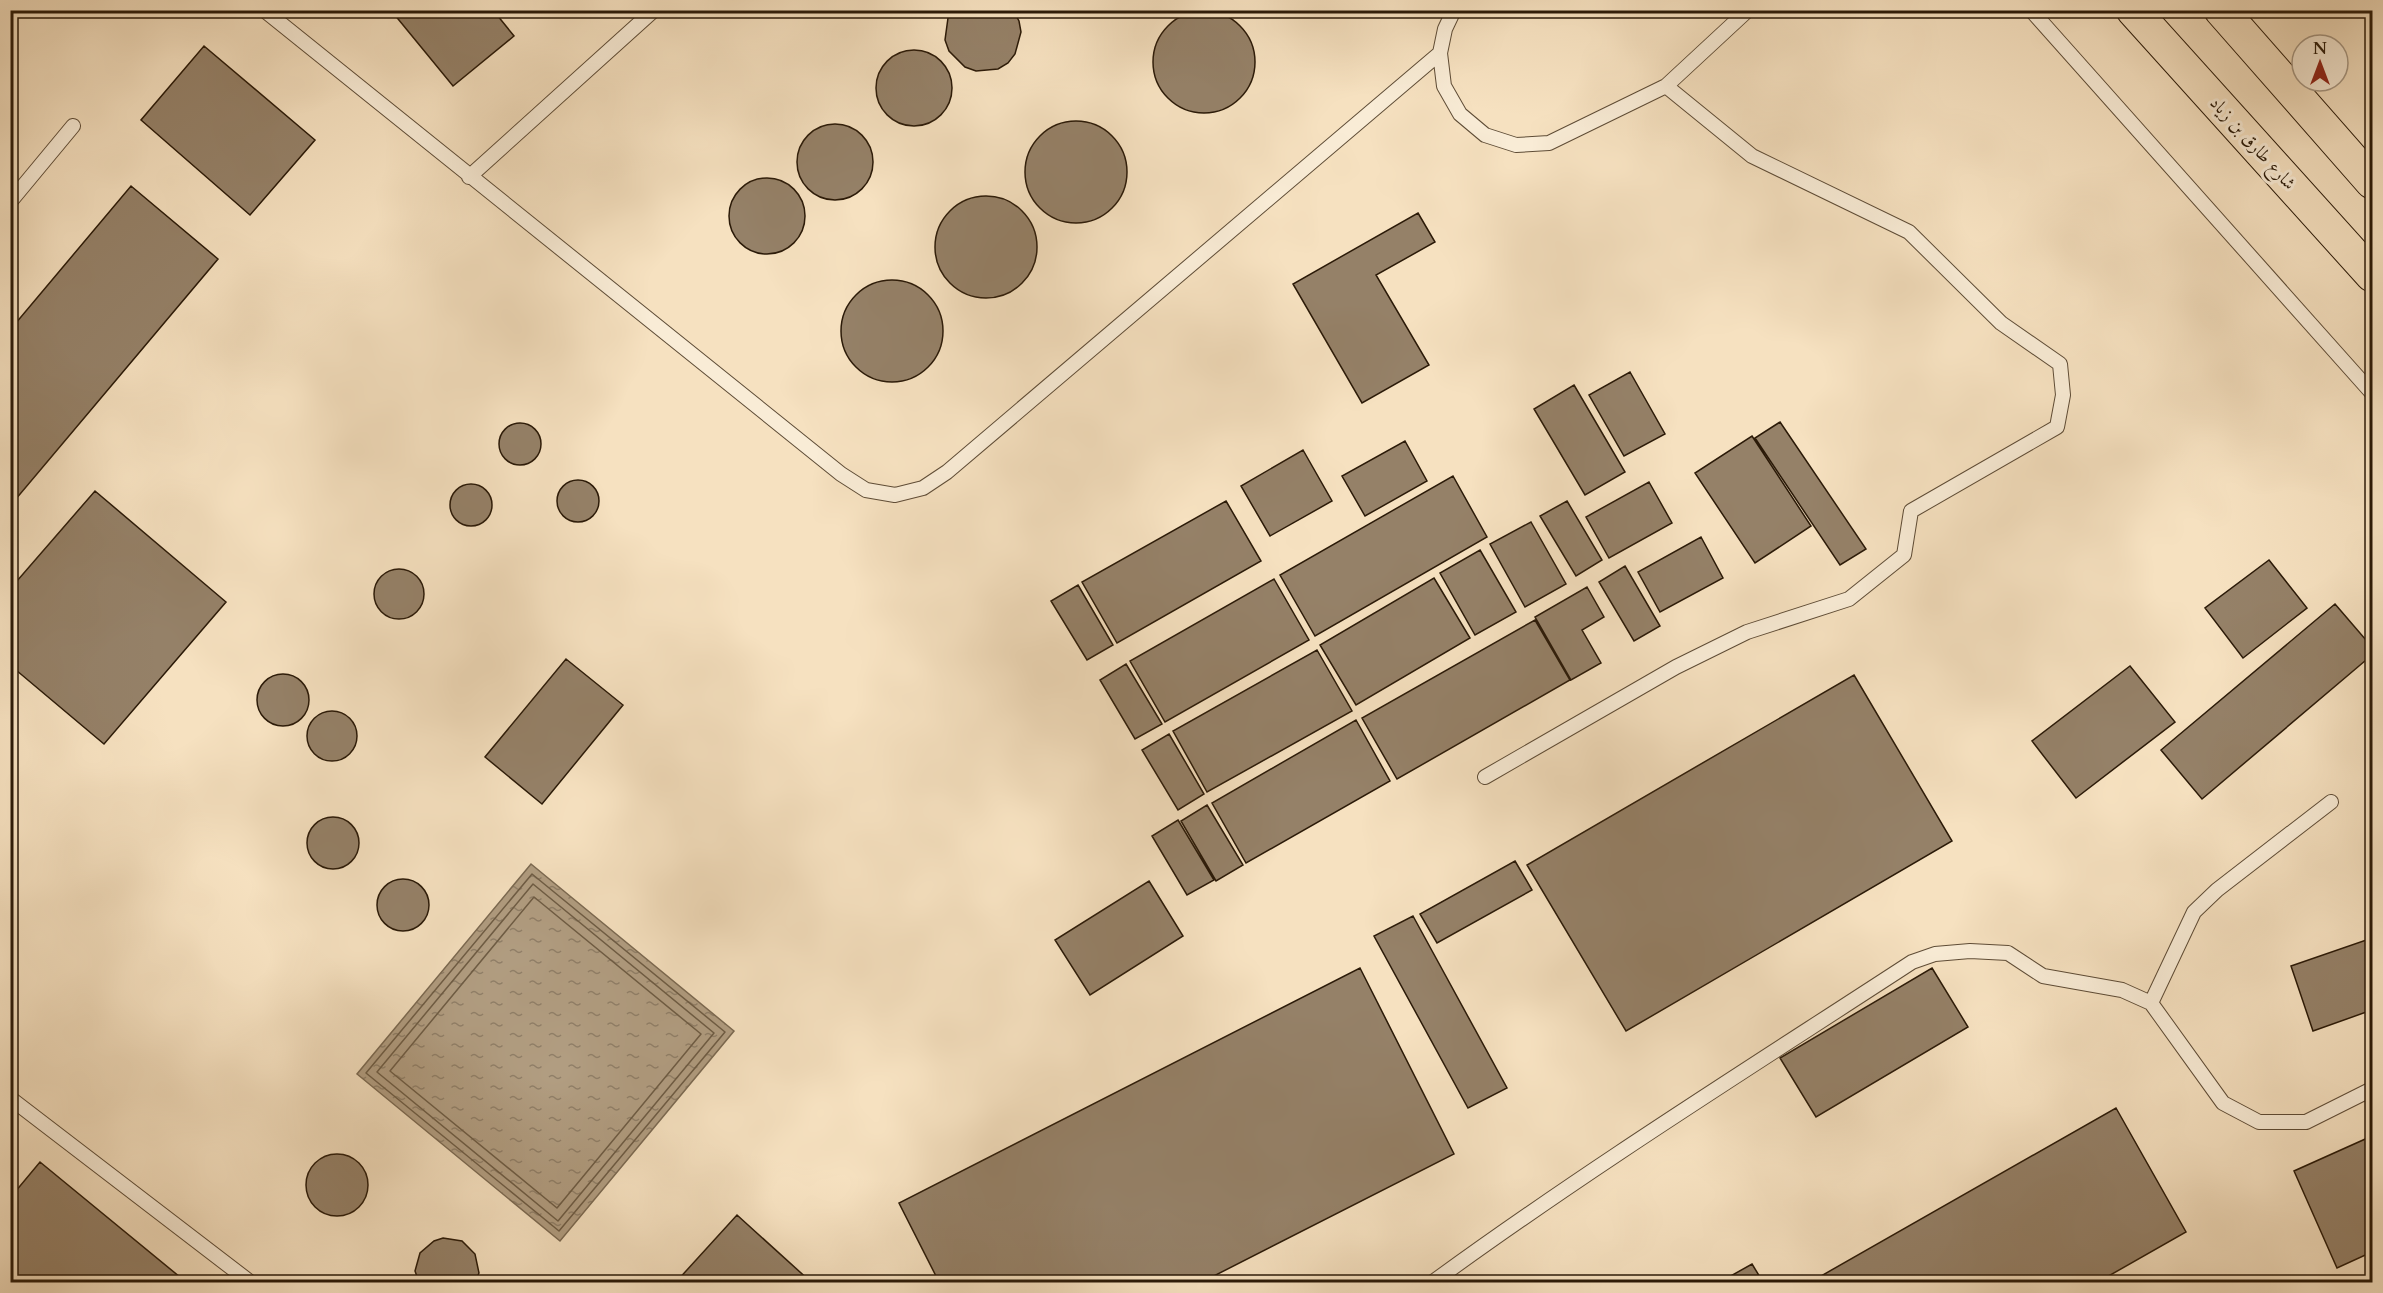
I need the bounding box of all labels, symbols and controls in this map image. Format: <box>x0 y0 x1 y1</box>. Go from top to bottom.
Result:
north arrow <box>2290 33 2350 93</box>
text: N <box>2313 38 2327 60</box>
street label: شارع طارق بن زياد <box>2202 91 2301 197</box>

